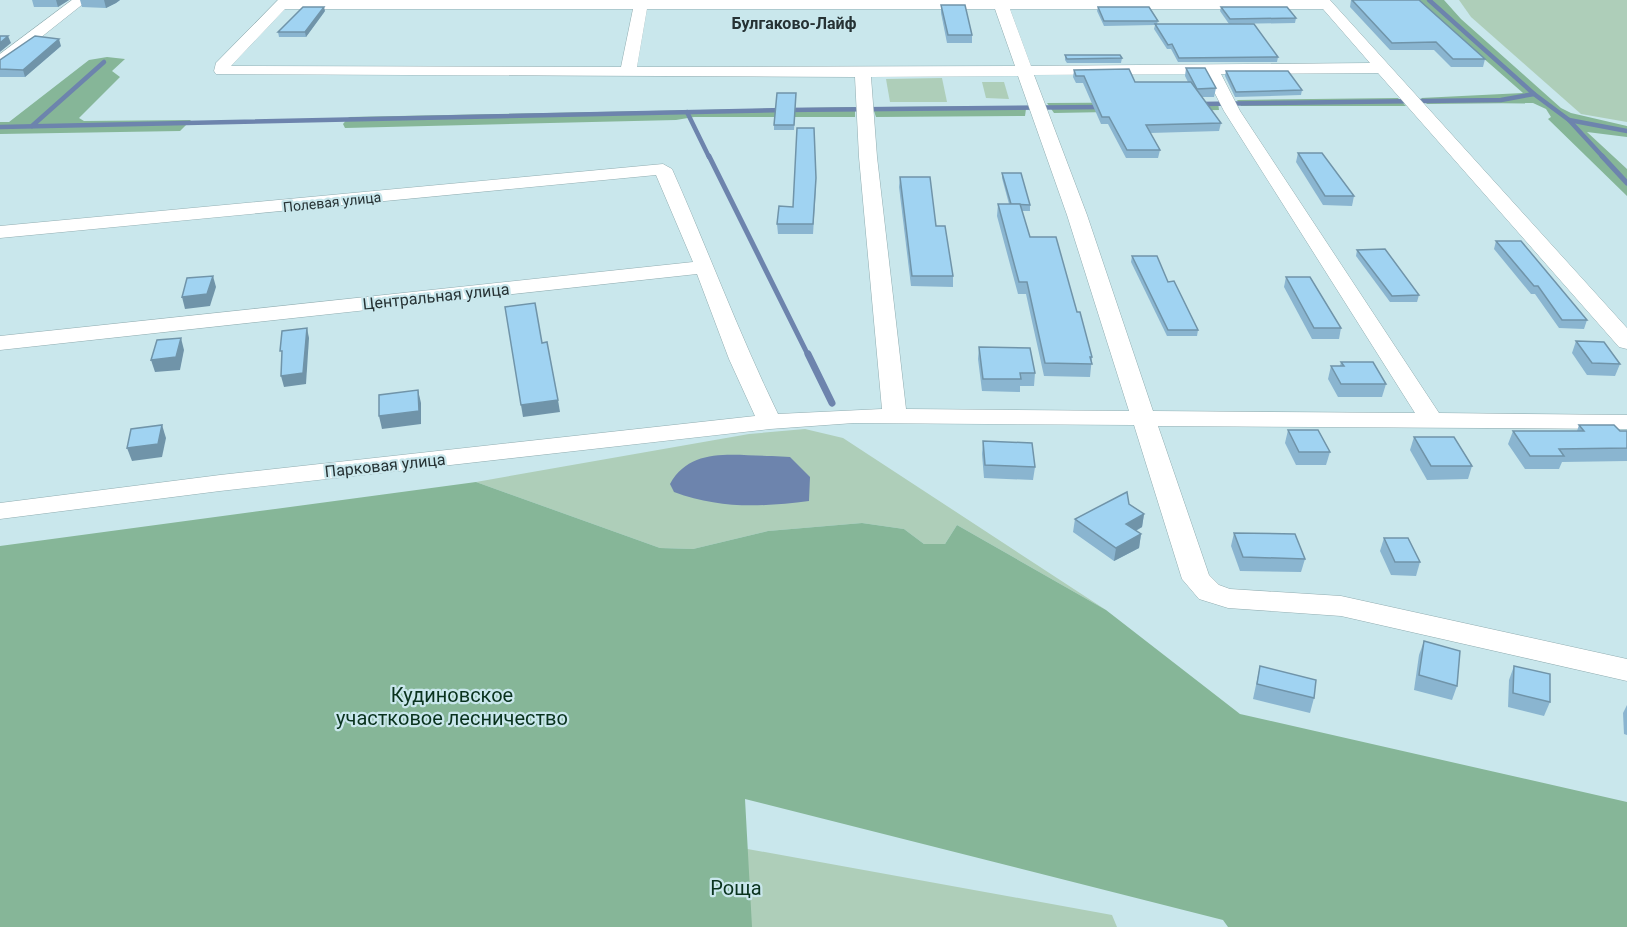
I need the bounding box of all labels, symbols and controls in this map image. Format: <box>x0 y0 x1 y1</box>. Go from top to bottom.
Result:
district label: Булгаково-Лайф <box>732 14 857 33</box>
street label: Полевая улица <box>282 189 382 215</box>
street label: Центральная улица <box>362 279 510 314</box>
street label: Парковая улица <box>324 450 446 481</box>
park label: Кудиновское участковое лесничество <box>336 683 568 730</box>
park label: Роща <box>710 876 762 900</box>

